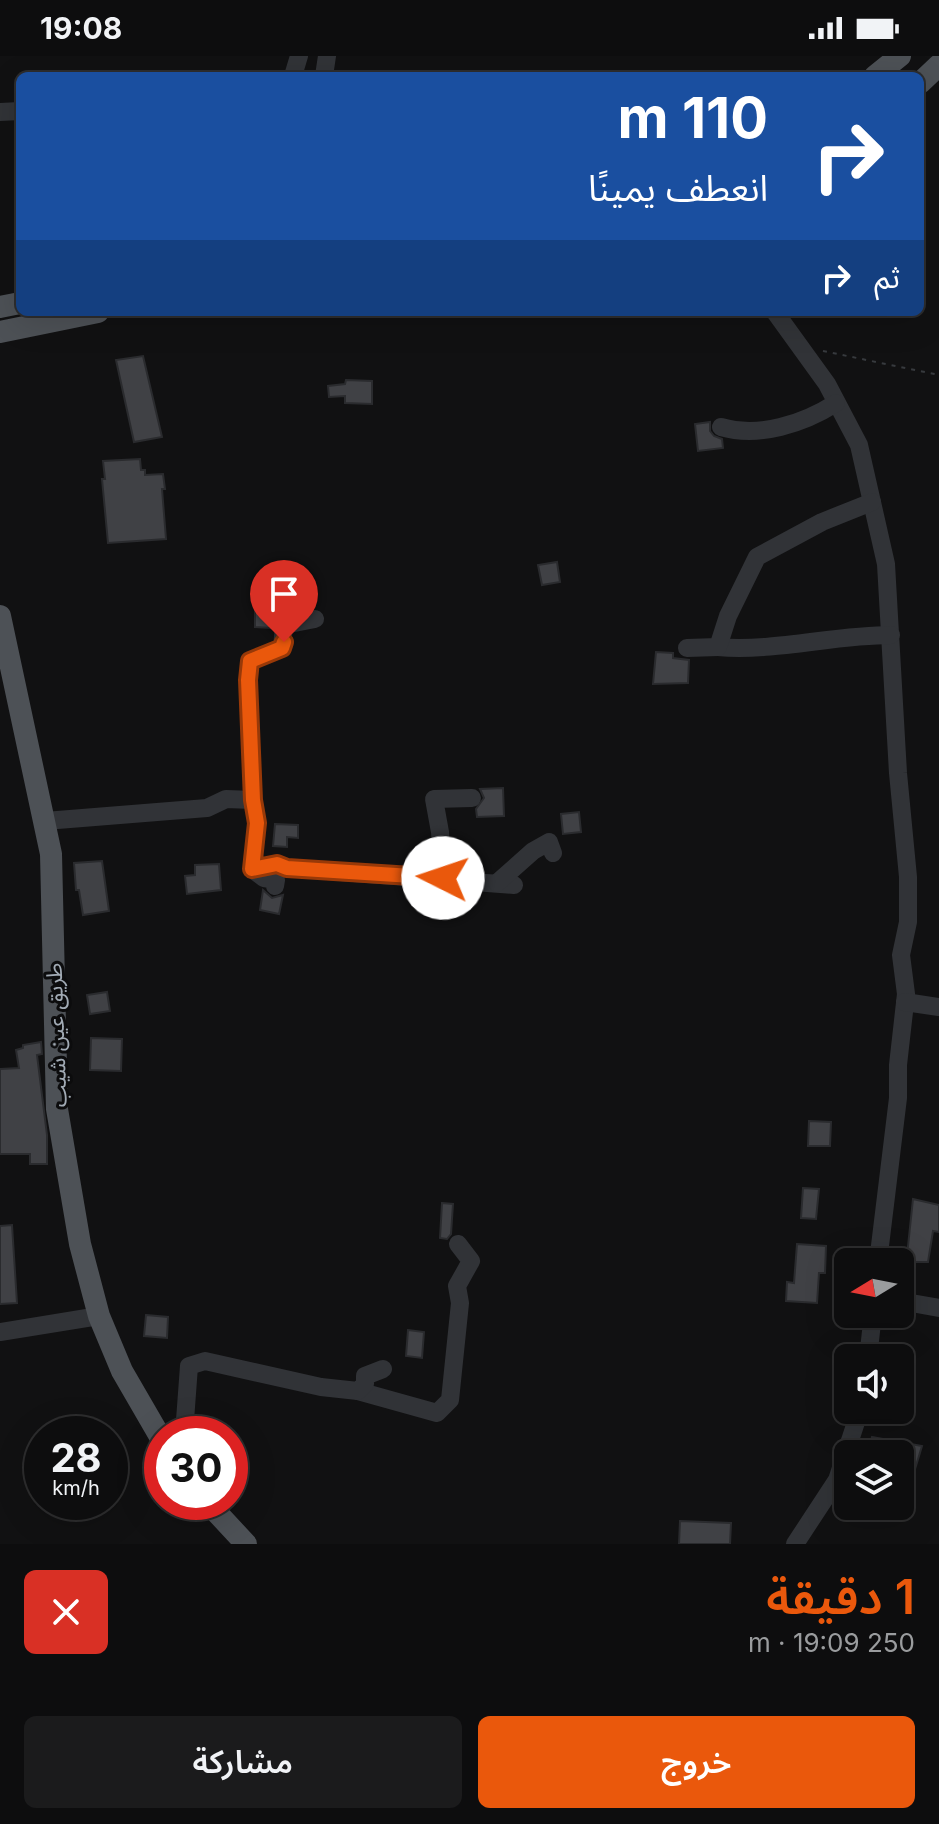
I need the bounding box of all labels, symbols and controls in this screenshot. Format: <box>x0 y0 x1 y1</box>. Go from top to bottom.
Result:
text: 19:08 <box>40 10 122 46</box>
text: 110 m <box>618 84 768 152</box>
icon: right <box>796 104 900 208</box>
text: انعطف يمينًا <box>588 166 768 210</box>
icon: right <box>814 256 858 300</box>
text: ثم <box>874 259 900 295</box>
pin <box>250 560 318 642</box>
icon: arrive <box>262 572 306 616</box>
position arrow <box>401 836 485 920</box>
street label: طريق عين شيب <box>40 962 73 1108</box>
north arrow <box>834 1248 914 1328</box>
map controls <box>834 1248 914 1520</box>
button: sound <box>834 1344 914 1424</box>
speed limit sign: 30 <box>144 1416 248 1520</box>
text: 28 <box>50 1433 102 1482</box>
button: layers <box>834 1440 914 1520</box>
text: km/h <box>52 1476 100 1500</box>
text: 1 دقيقة <box>766 1567 915 1626</box>
button: close <box>24 1570 108 1654</box>
text: 250 m · 19:09 <box>748 1627 915 1658</box>
button: مشاركة <box>24 1716 462 1808</box>
button: خروج <box>478 1716 915 1808</box>

